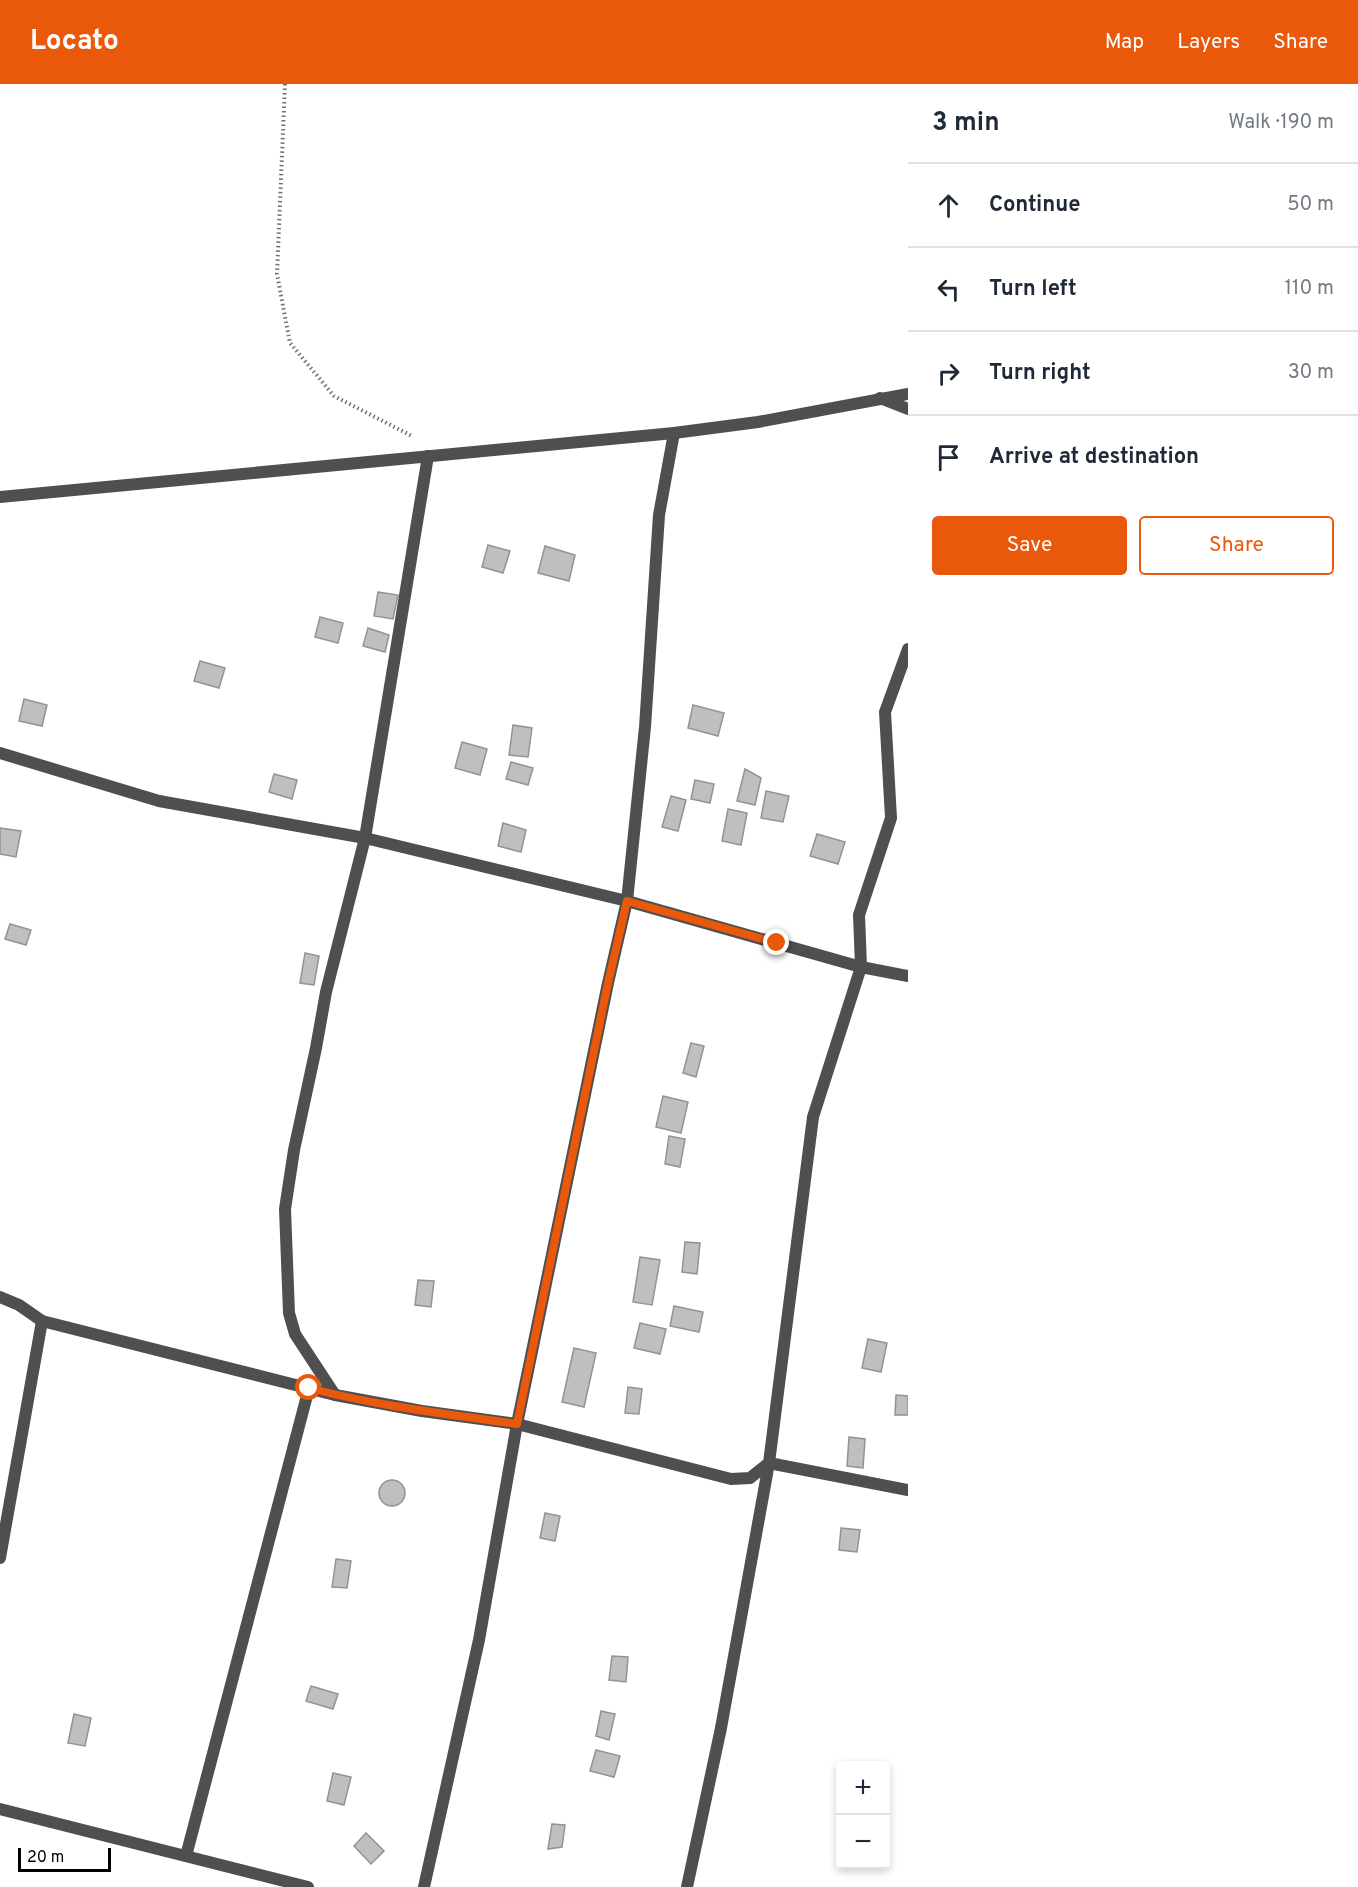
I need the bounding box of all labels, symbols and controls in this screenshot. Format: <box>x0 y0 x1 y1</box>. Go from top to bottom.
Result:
text: Locato <box>30 24 119 60</box>
text: Map <box>1105 29 1144 56</box>
text: Layers <box>1177 29 1240 56</box>
text: Share <box>1273 29 1328 56</box>
text: 3 min <box>932 107 1000 140</box>
text: Walk · 190 m <box>1228 110 1334 136</box>
icon: ahead <box>932 189 965 222</box>
text: Continue <box>989 192 1080 219</box>
text: 50 m <box>1287 192 1334 218</box>
icon: left <box>932 273 965 306</box>
text: Turn left <box>989 276 1077 303</box>
text: 110 m <box>1285 276 1334 302</box>
icon: right <box>932 357 965 390</box>
text: Turn right <box>989 360 1091 387</box>
text: 30 m <box>1288 360 1334 386</box>
icon: arrive <box>932 441 965 474</box>
text: Arrive at destination <box>989 444 1199 471</box>
button: Save <box>932 516 1127 575</box>
button: Share <box>1139 516 1334 575</box>
route end <box>763 929 789 955</box>
route start <box>295 1374 321 1400</box>
map controls <box>836 1761 890 1869</box>
button: + <box>836 1761 890 1815</box>
button: − <box>836 1815 890 1869</box>
scale bar <box>18 1845 111 1872</box>
text: 20 m <box>27 1848 64 1868</box>

